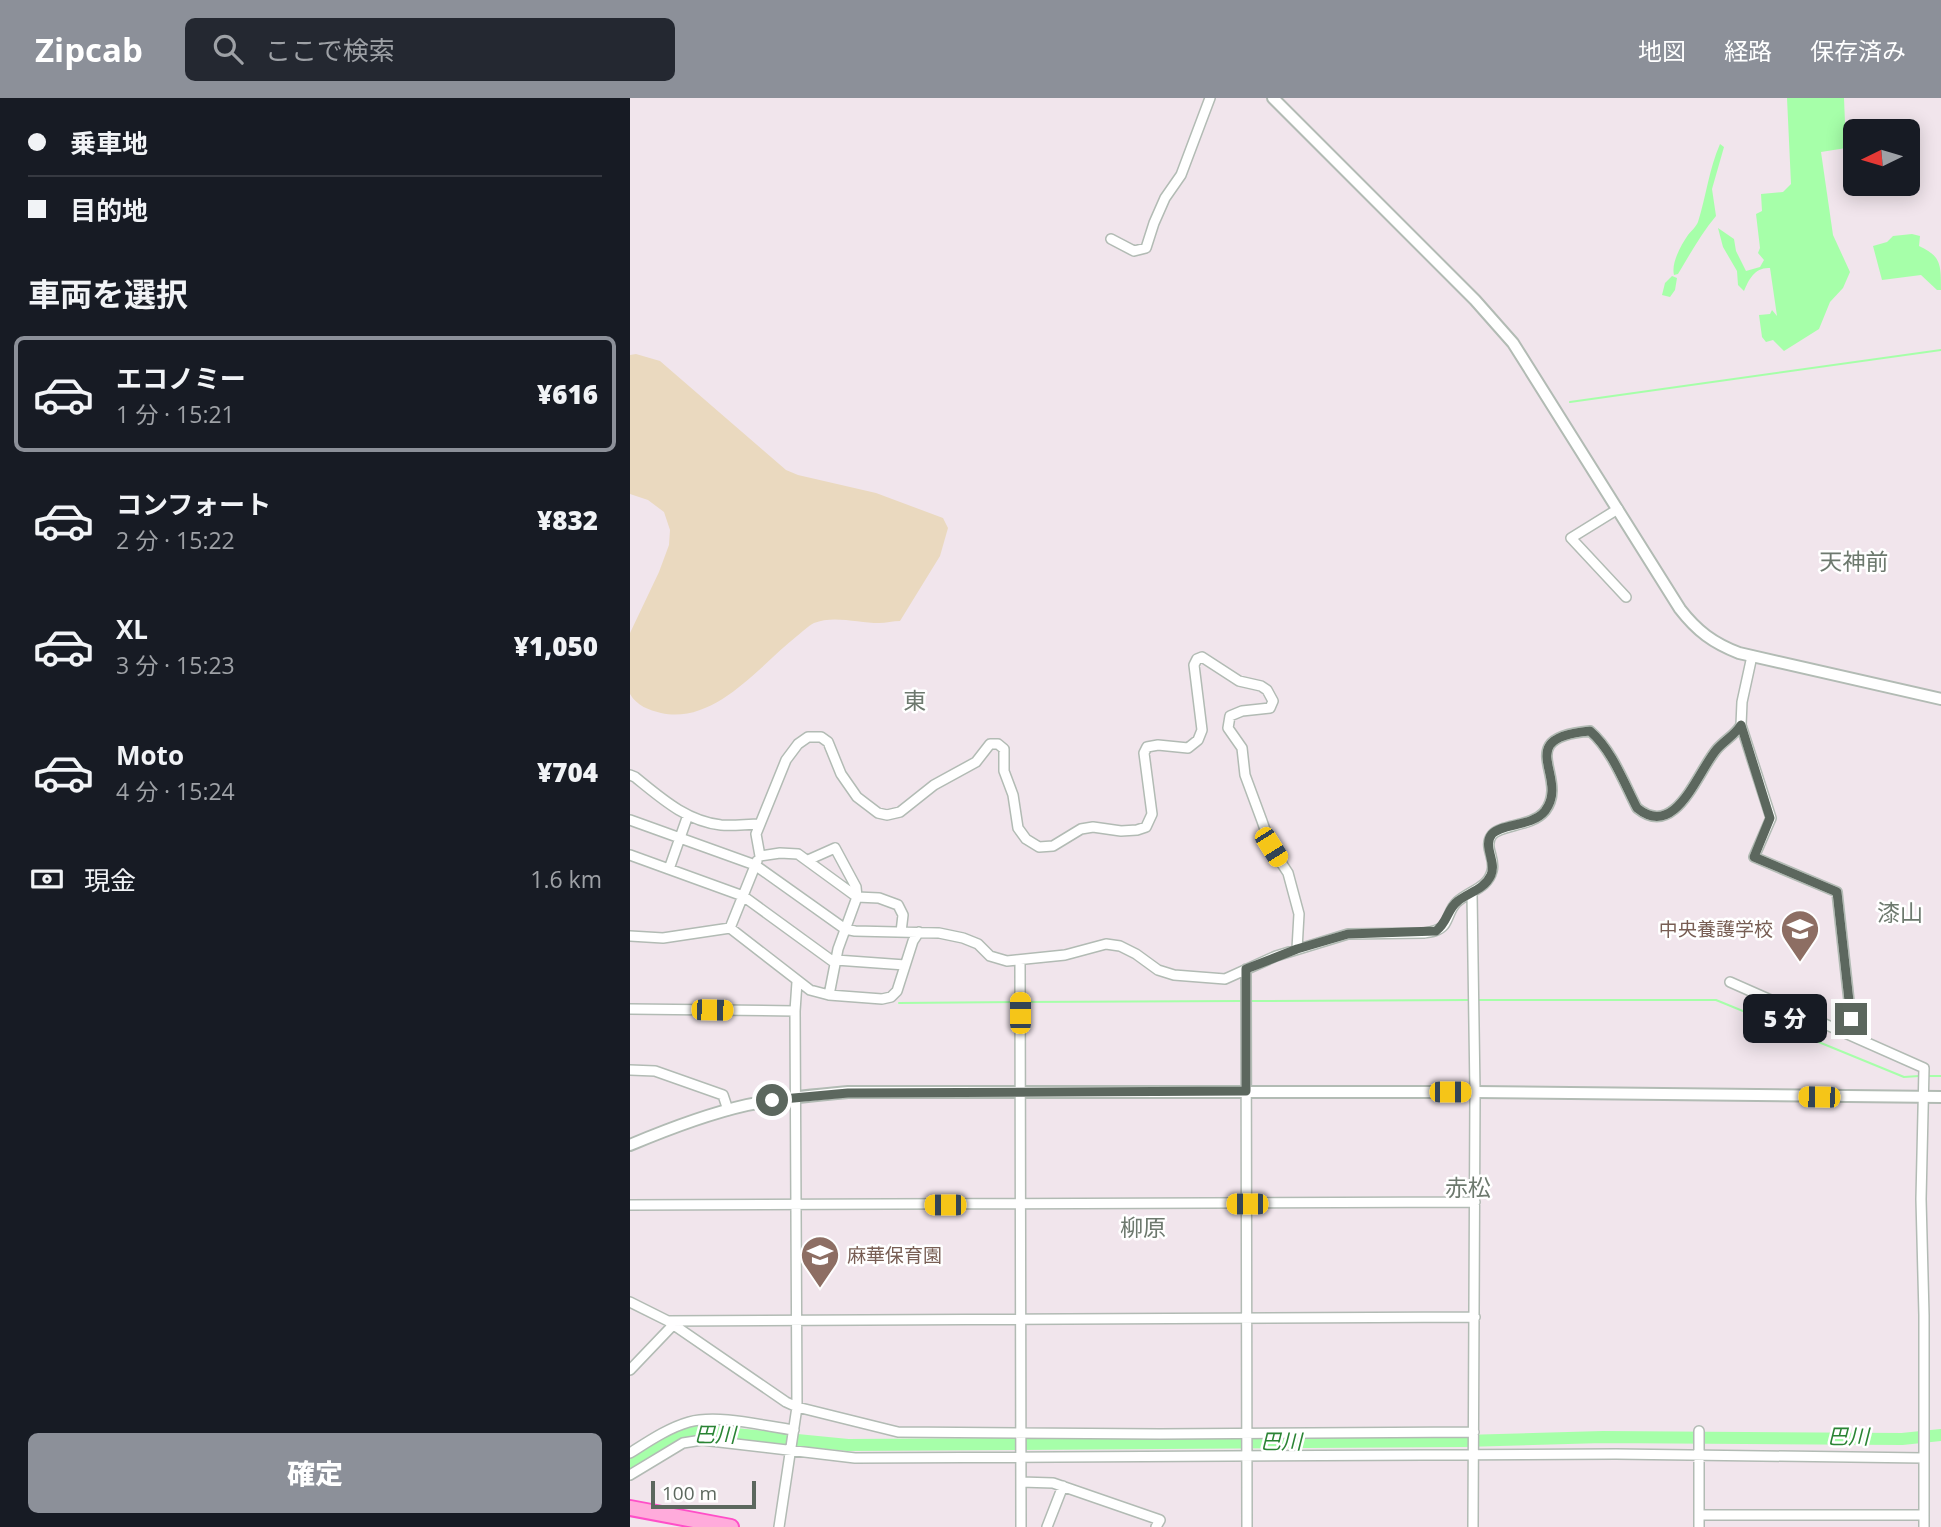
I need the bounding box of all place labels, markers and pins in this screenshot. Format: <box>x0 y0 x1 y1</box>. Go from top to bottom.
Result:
school or university icon: 中央養護学校 <box>1779 908 1821 963</box>
place label: 中央養護学校 <box>1659 916 1773 942</box>
school or university icon: 麻華保育園 <box>799 1234 841 1289</box>
place label: 麻華保育園 <box>847 1242 942 1268</box>

